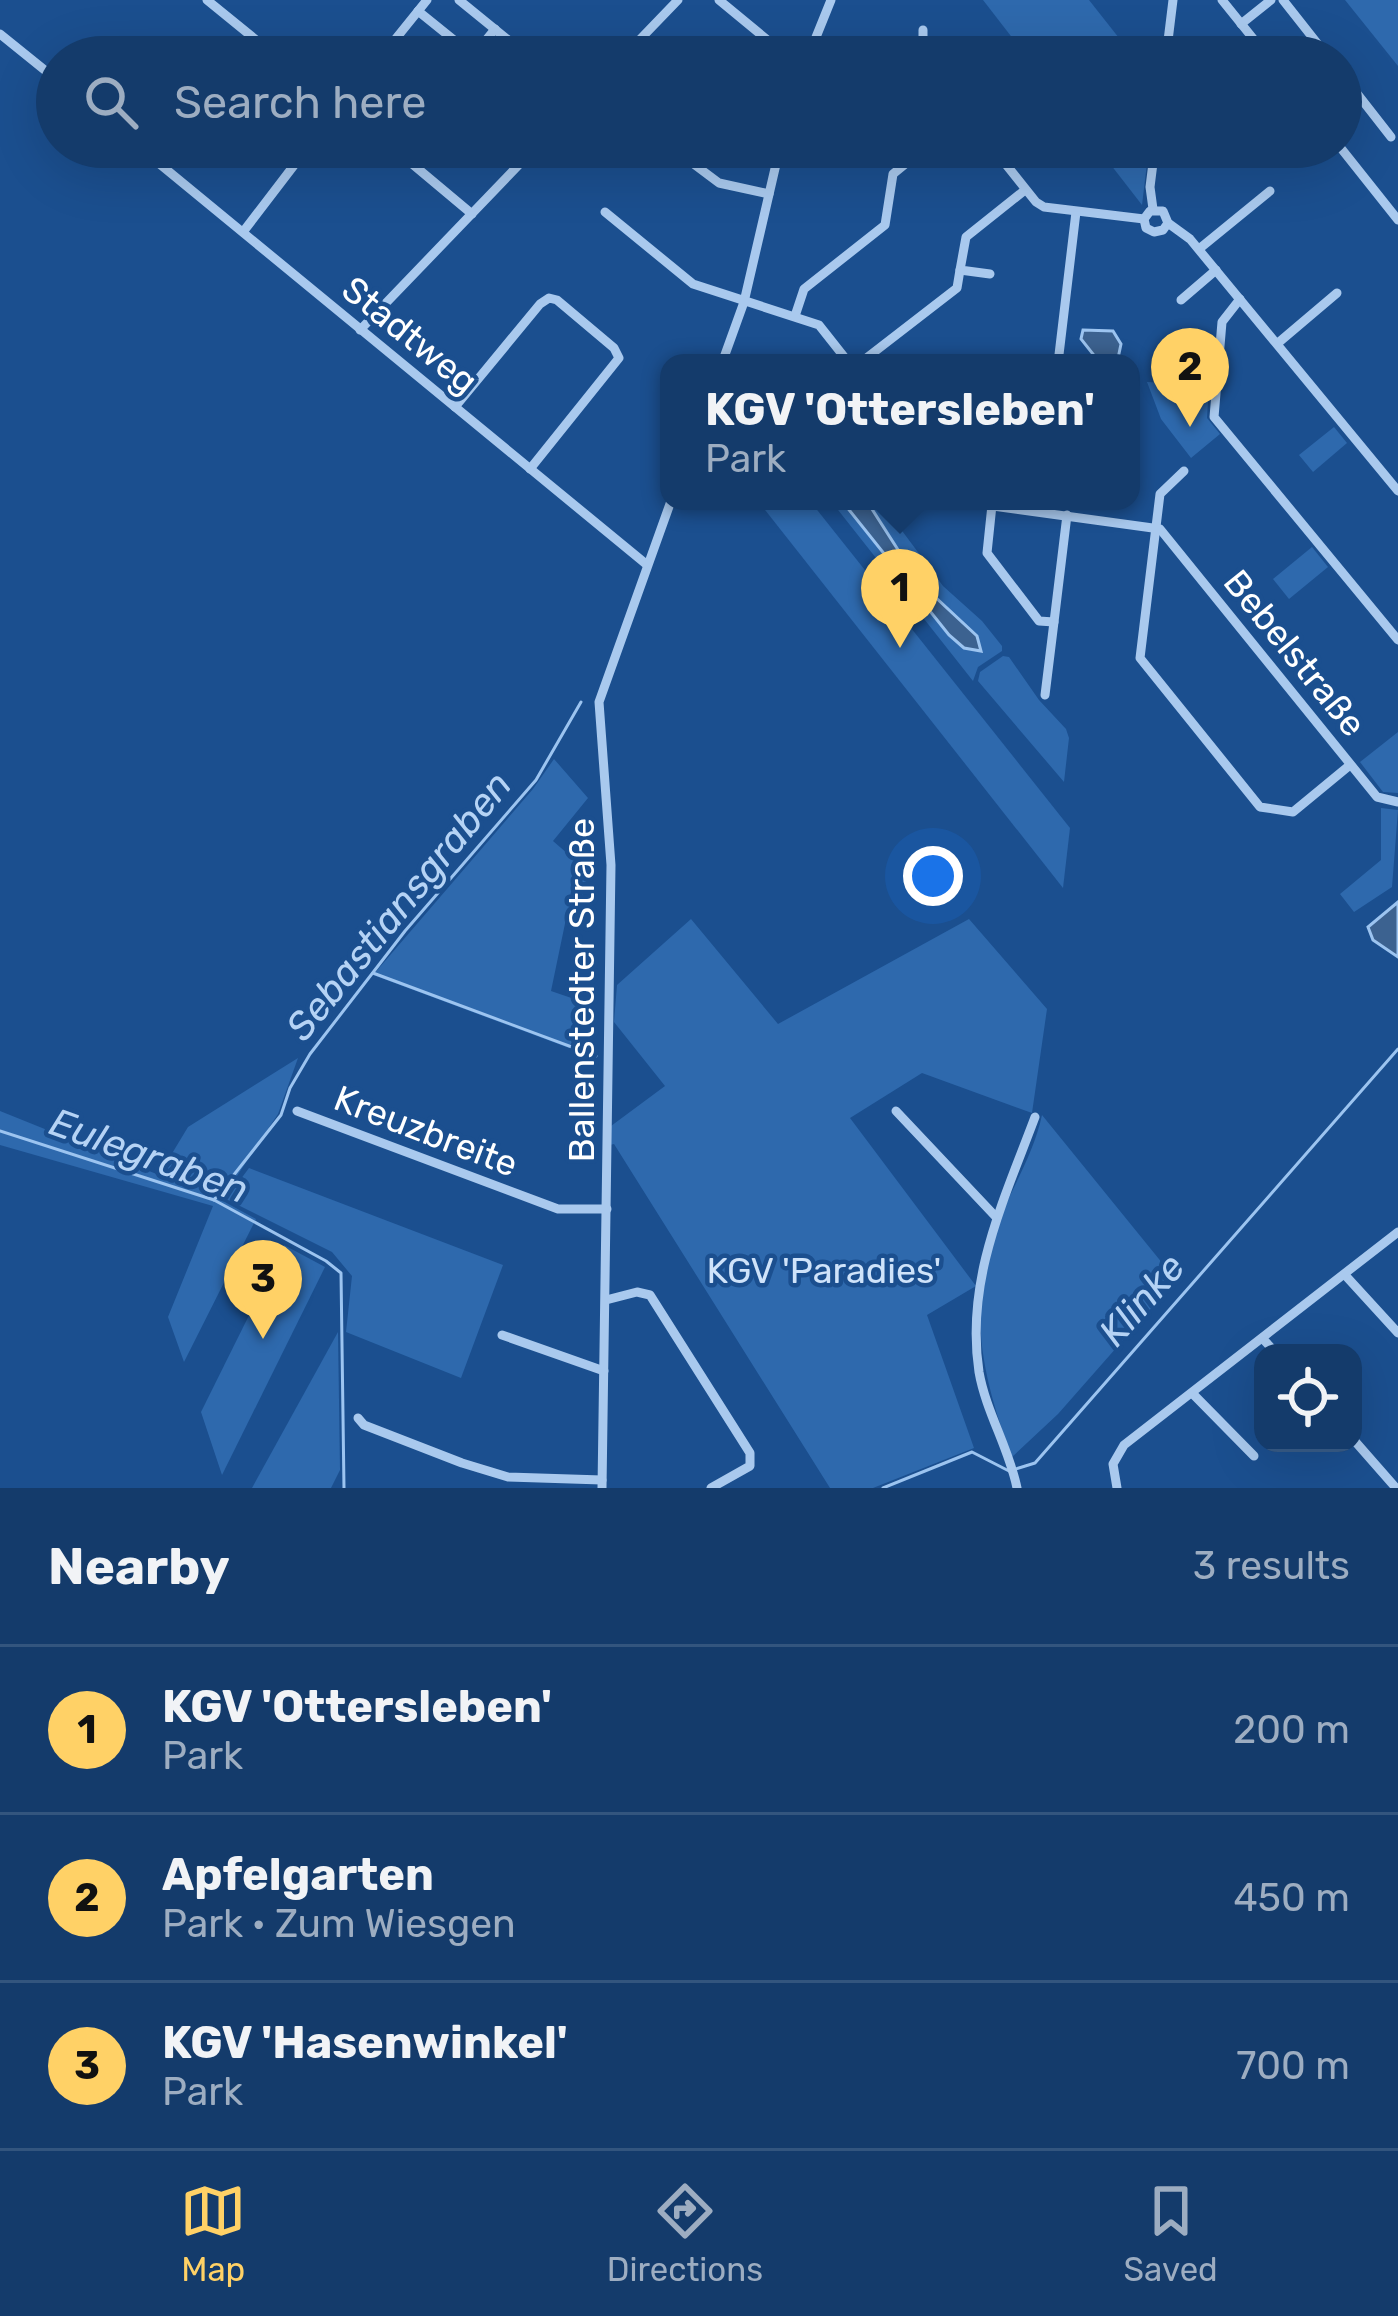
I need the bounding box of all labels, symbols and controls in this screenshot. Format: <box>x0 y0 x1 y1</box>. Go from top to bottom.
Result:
search box <box>36 36 1362 168</box>
icon: search <box>78 69 144 135</box>
text: Search here <box>174 76 426 129</box>
street label: Stadtweg <box>334 267 486 403</box>
pin: 2 <box>1151 328 1229 427</box>
popup <box>660 354 1140 510</box>
text: KGV 'Ottersleben' <box>705 383 1095 436</box>
text: Park <box>705 436 786 482</box>
pin: 1 <box>861 549 939 648</box>
street label: Bebelstraße <box>1215 561 1375 745</box>
water label: Sebastiansgraben <box>277 762 521 1050</box>
street label: Ballenstedter Straße <box>560 818 603 1162</box>
your location <box>903 846 963 906</box>
street label: Kreuzbreite <box>328 1076 524 1186</box>
water label: Eulegraben <box>44 1099 254 1213</box>
pin: 3 <box>224 1240 302 1339</box>
water label: Klinke <box>1090 1245 1194 1355</box>
park label: KGV 'Paradies' <box>707 1249 941 1292</box>
map controls <box>1254 1344 1362 1452</box>
button: locate <box>1254 1344 1362 1452</box>
text: Nearby <box>48 1536 230 1597</box>
text: 3 results <box>1193 1543 1350 1589</box>
text: KGV 'Ottersleben' <box>162 1680 552 1733</box>
text: 1 <box>77 1707 97 1753</box>
text: 200 m <box>1233 1707 1350 1753</box>
text: Park <box>162 1733 243 1779</box>
text: Apfelgarten <box>162 1848 434 1901</box>
text: 2 <box>74 1875 100 1921</box>
text: 450 m <box>1234 1875 1350 1921</box>
text: Park · Zum Wiesgen <box>162 1901 516 1947</box>
text: KGV 'Hasenwinkel' <box>162 2016 568 2069</box>
text: 3 <box>74 2043 100 2089</box>
text: 700 m <box>1236 2043 1350 2089</box>
text: Park <box>162 2069 243 2115</box>
tab: Map <box>180 2178 246 2289</box>
tab: Directions <box>607 2178 763 2289</box>
tab: Saved <box>1124 2178 1218 2289</box>

